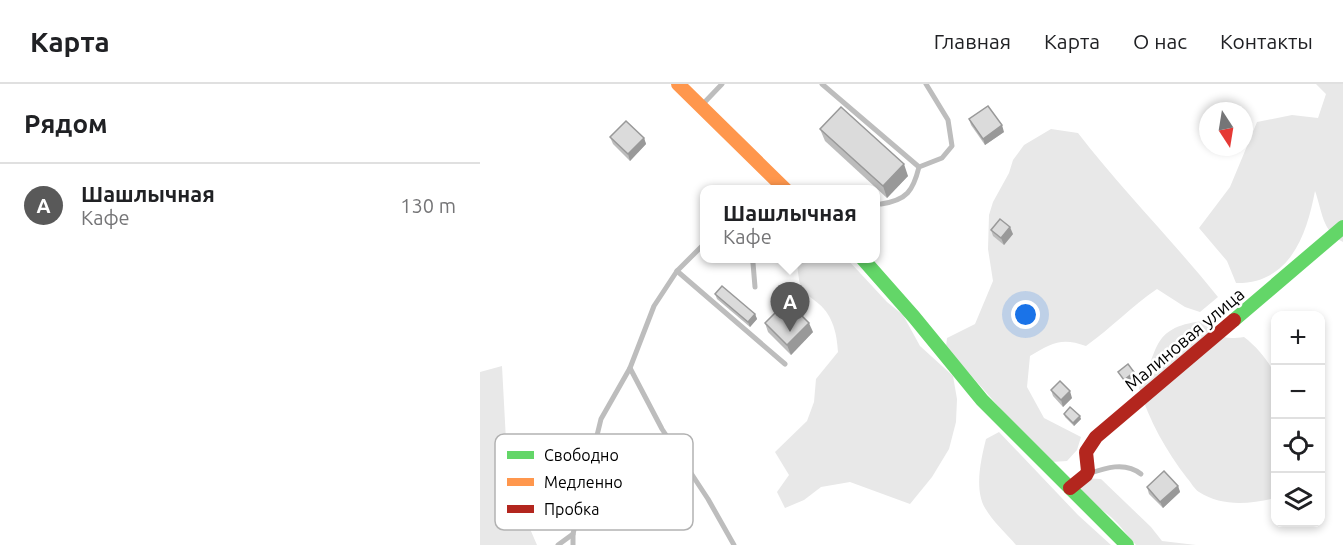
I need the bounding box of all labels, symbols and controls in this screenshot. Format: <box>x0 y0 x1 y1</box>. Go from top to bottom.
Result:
text: Карта <box>30 26 110 57</box>
text: Главная <box>934 29 1011 53</box>
text: Карта <box>1044 29 1100 53</box>
text: О нас <box>1133 29 1187 53</box>
text: Контакты <box>1220 29 1313 53</box>
north arrow <box>1199 102 1253 156</box>
text: Рядом <box>24 109 108 138</box>
text: Шашлычная <box>81 181 215 206</box>
popup <box>700 185 880 263</box>
text: A <box>36 194 51 217</box>
text: 130 m <box>400 194 456 217</box>
text: Шашлычная <box>723 200 857 225</box>
text: Кафе <box>81 206 130 229</box>
text: Кафе <box>723 225 772 248</box>
pin: A <box>770 282 810 332</box>
street label: Малиновая улица <box>1120 283 1248 395</box>
your location <box>1011 300 1040 329</box>
map controls <box>1271 311 1325 527</box>
button: + <box>1271 311 1325 365</box>
button: − <box>1271 365 1325 419</box>
button: locate <box>1271 419 1325 473</box>
legend <box>495 434 693 530</box>
text: Свободно <box>544 446 619 464</box>
text: Медленно <box>544 473 623 491</box>
button: layers <box>1271 473 1325 527</box>
text: Пробка <box>544 500 600 518</box>

